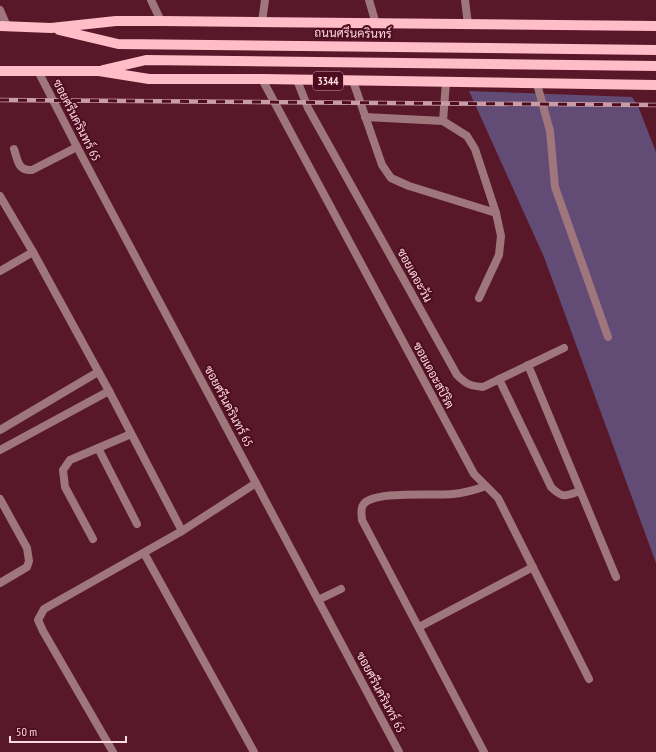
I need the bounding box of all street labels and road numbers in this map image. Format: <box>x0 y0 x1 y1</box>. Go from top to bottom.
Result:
street label: ถนนศรีนครินทร์ <box>314 25 392 41</box>
road number: 3344 <box>313 72 343 90</box>
street label: ซอยศรีนครินทร์ 65 <box>50 77 104 163</box>
street label: ซอยเดอะวัน <box>394 245 436 305</box>
street label: ซอยเดอะสปิริต <box>410 339 458 411</box>
street label: ซอยศรีนครินทร์ 65 <box>201 363 257 449</box>
street label: ซอยศรีนครินทร์ 65 <box>353 649 409 735</box>

